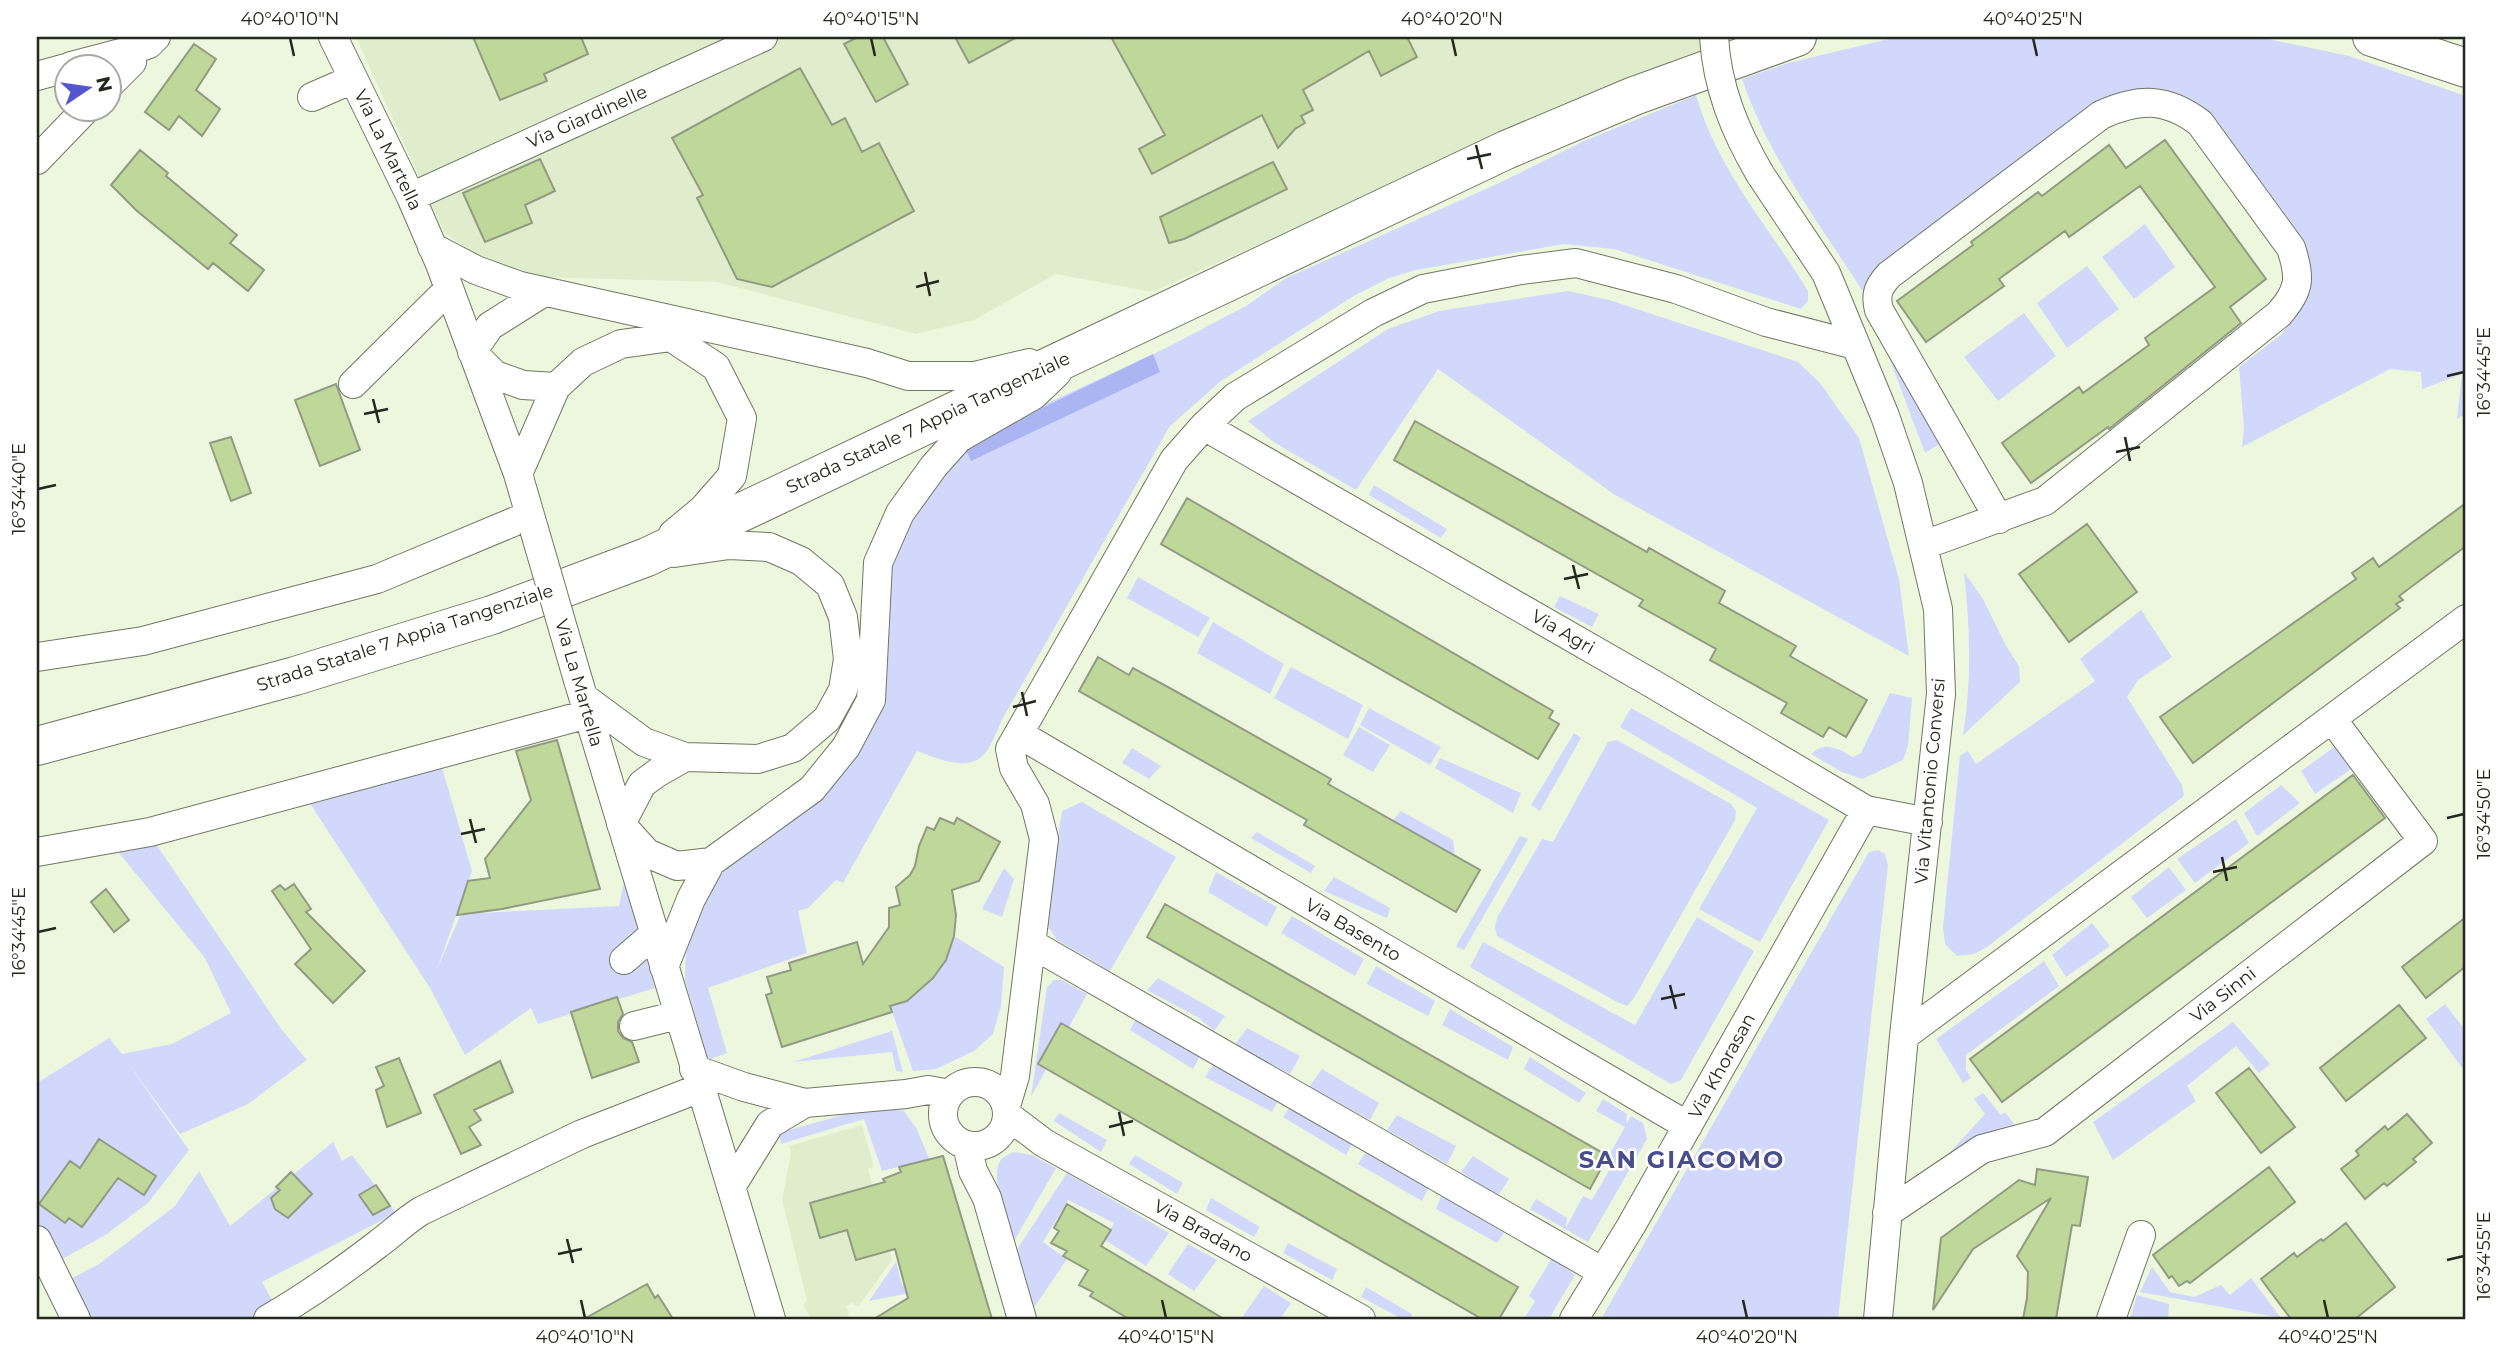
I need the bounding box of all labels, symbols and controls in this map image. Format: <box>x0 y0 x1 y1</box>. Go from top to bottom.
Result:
text: 40°40'10"N <box>240 8 340 30</box>
text: 40°40'15"N <box>822 8 920 30</box>
text: 40°40'20"N <box>1401 8 1503 30</box>
text: 40°40'25"N <box>1983 8 2083 30</box>
north arrow <box>52 52 122 122</box>
text: N <box>91 74 117 94</box>
street label: Via Giardinelle <box>523 81 651 153</box>
street label: Via La Martella <box>349 86 427 214</box>
text: 16°34'45"E <box>2473 327 2495 417</box>
street label: Strada Statale 7 Appia Tangenziale <box>783 347 1074 499</box>
text: 16°34'40"E <box>8 443 30 535</box>
street label: Strada Statale 7 Appia Tangenziale <box>254 579 556 696</box>
street label: Via Agri <box>1527 605 1599 659</box>
street label: Via La Martella <box>550 617 608 749</box>
street label: Via Vitantonio Conversi <box>1910 677 1950 885</box>
text: 16°34'50"E <box>2473 768 2495 860</box>
text: 16°34'45"E <box>8 887 30 977</box>
street label: Via Basento <box>1301 894 1405 966</box>
street label: Via Sinni <box>2186 962 2260 1028</box>
street label: Via Khorasan <box>1684 1009 1760 1123</box>
district label: SAN GIACOMO <box>1579 1145 1785 1174</box>
street label: Via Bradano <box>1150 1195 1256 1267</box>
text: 16°34'55"E <box>2473 1211 2495 1301</box>
text: 40°40'10"N <box>535 1326 635 1348</box>
text: 40°40'15"N <box>1117 1326 1215 1348</box>
text: 40°40'20"N <box>1696 1326 1798 1348</box>
text: 40°40'25"N <box>2278 1326 2378 1348</box>

